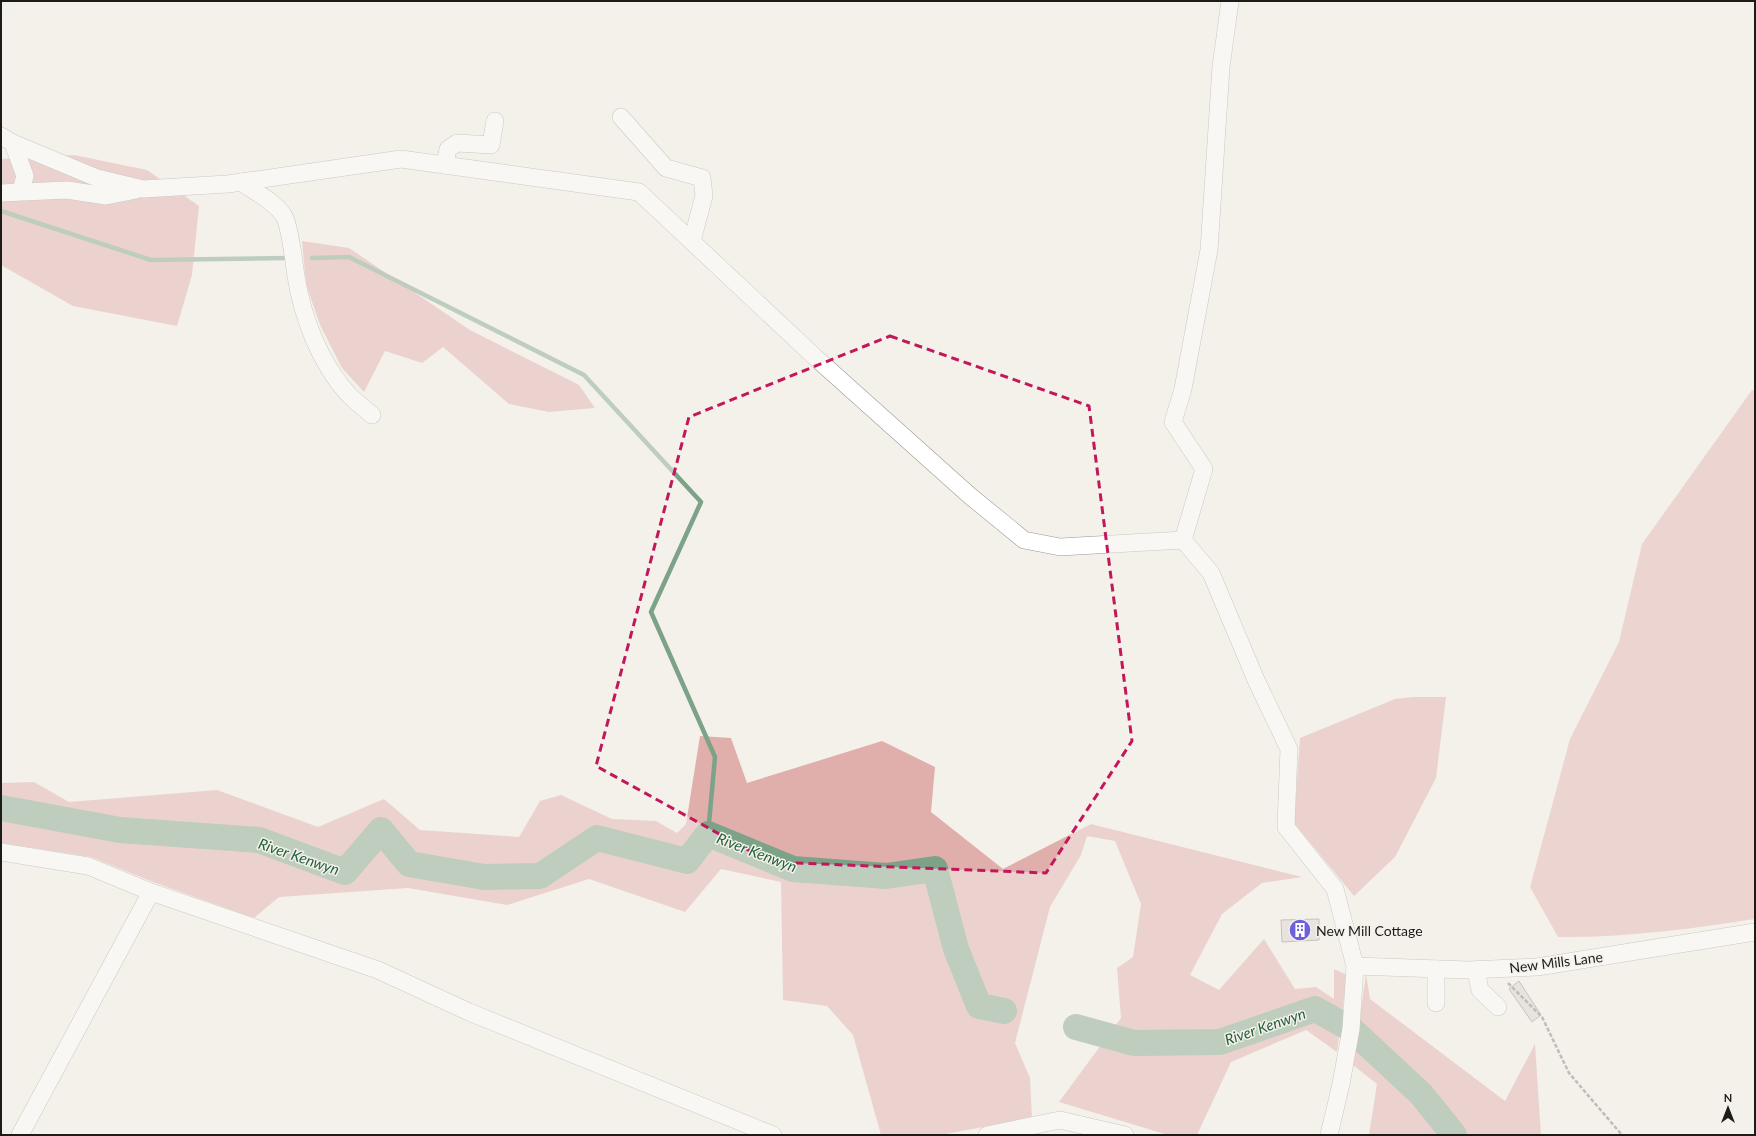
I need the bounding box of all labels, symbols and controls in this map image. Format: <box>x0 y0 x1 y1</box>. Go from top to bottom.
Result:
water label: River Kenwyn <box>714 828 800 876</box>
water label: River Kenwyn <box>256 834 342 878</box>
building icon: New Mill Cottage <box>1287 917 1313 943</box>
place label: New Mill Cottage <box>1316 922 1423 939</box>
street label: New Mills Lane <box>1508 948 1604 976</box>
water label: River Kenwyn <box>1222 1004 1308 1048</box>
north arrow <box>1708 1088 1748 1128</box>
text: N <box>1724 1091 1732 1104</box>

